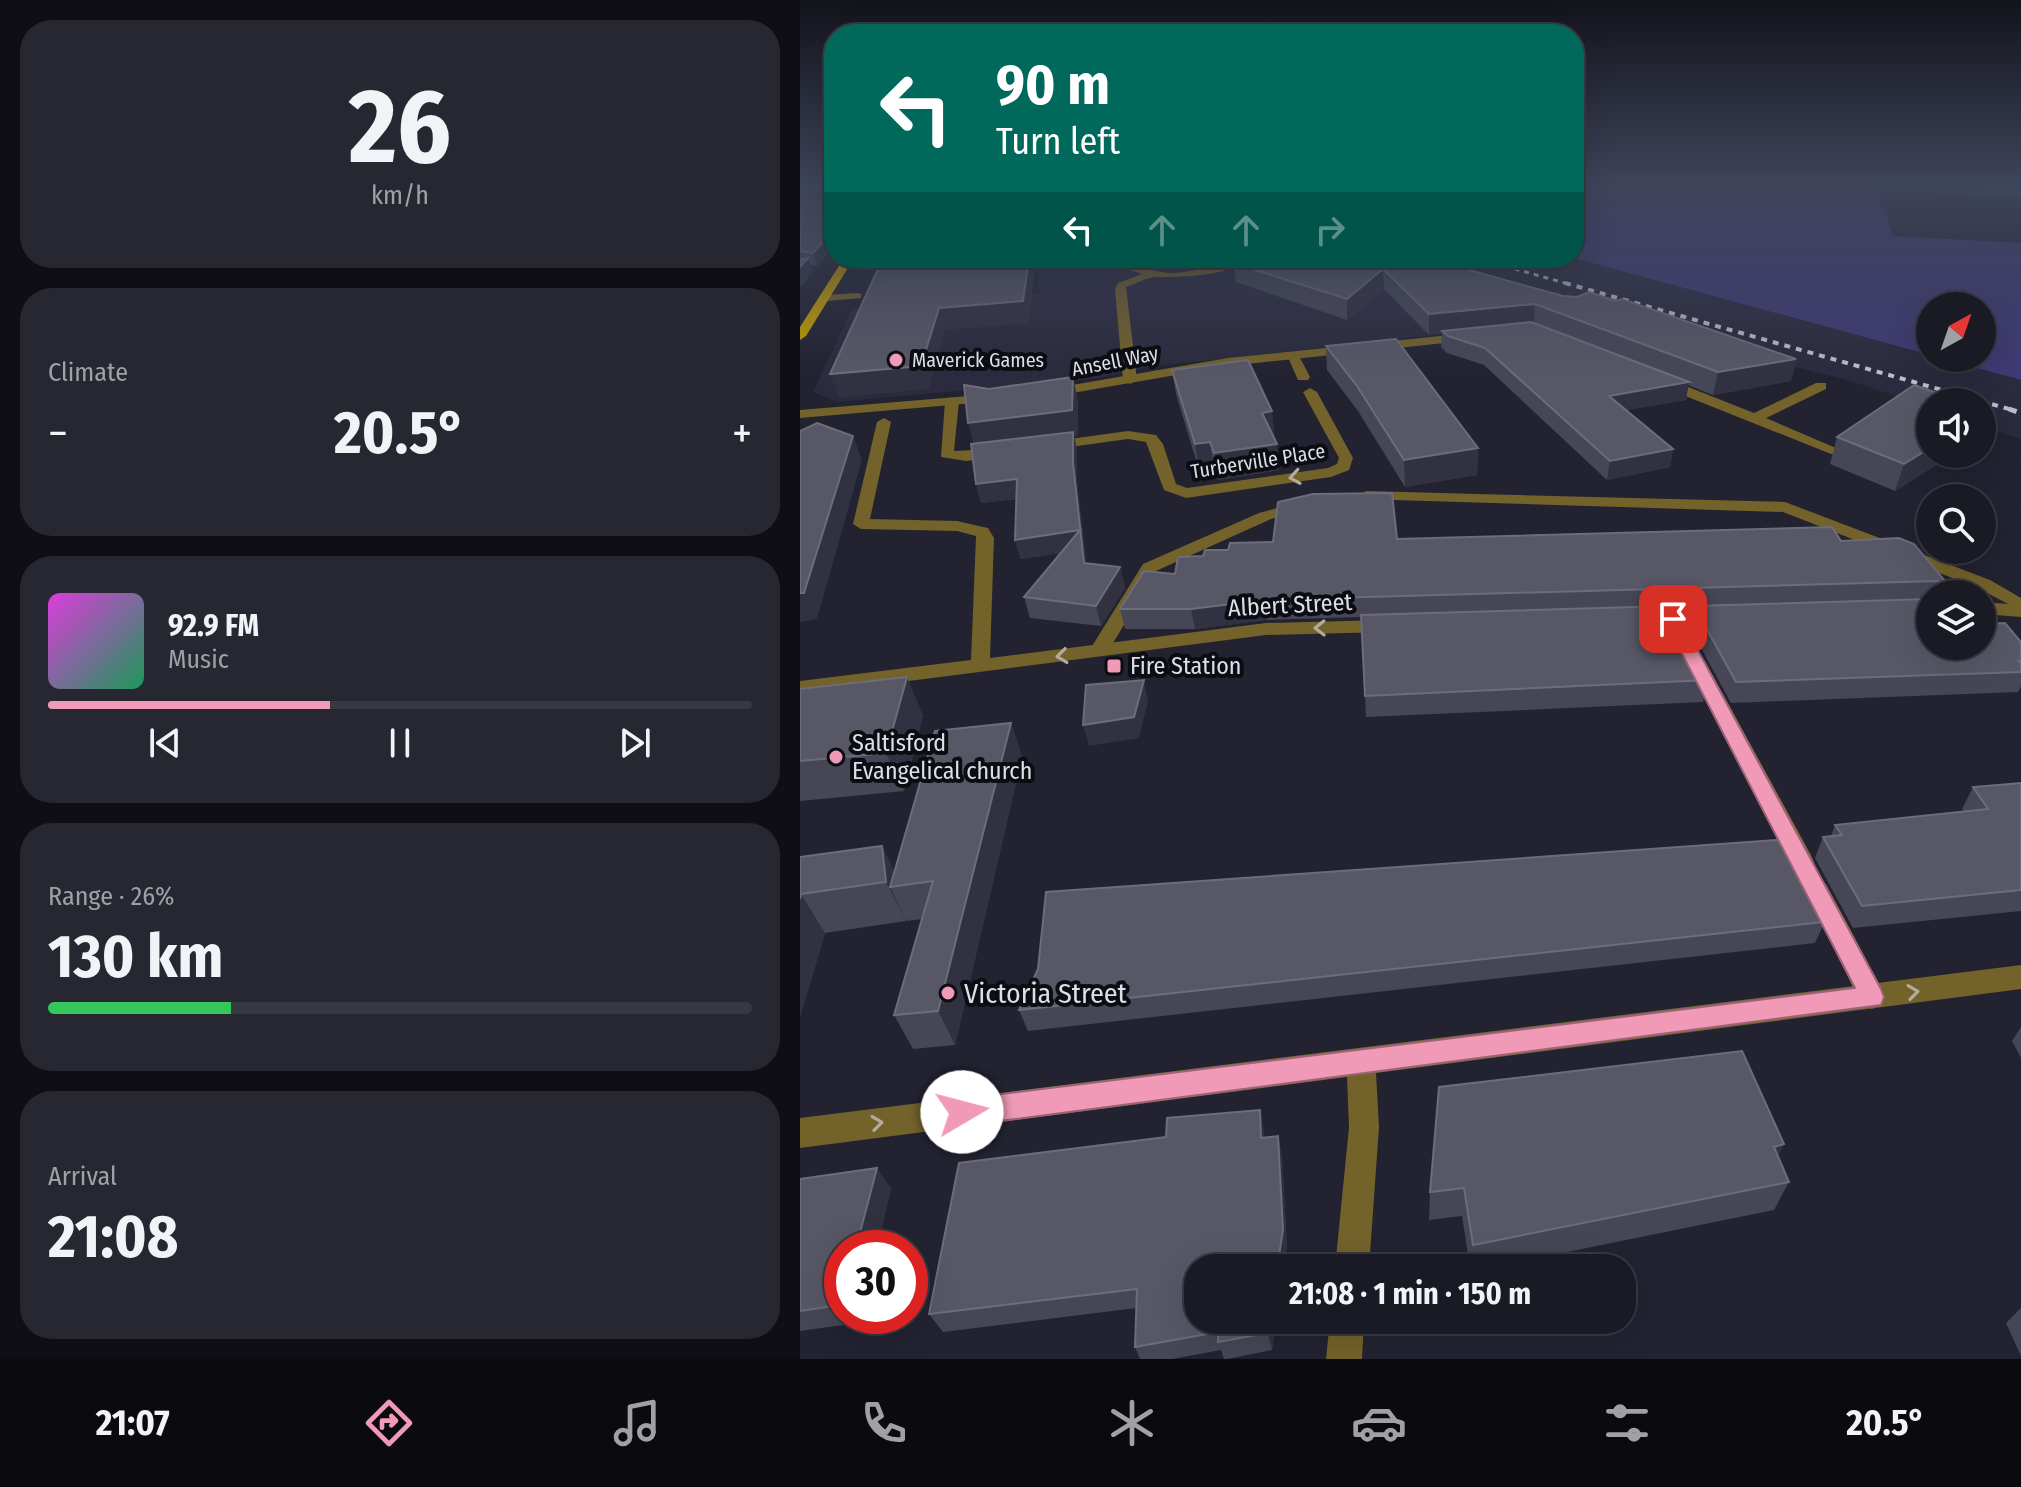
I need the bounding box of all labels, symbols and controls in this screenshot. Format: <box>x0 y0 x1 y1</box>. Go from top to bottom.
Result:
text: 90 m <box>996 52 1110 119</box>
icon: left <box>864 56 968 160</box>
text: 26 <box>349 65 451 190</box>
text: Turn left <box>996 120 1120 164</box>
text: km/h <box>371 180 429 211</box>
icon: left <box>1056 208 1100 252</box>
icon: ahead <box>1140 208 1184 252</box>
icon: ahead <box>1224 208 1268 252</box>
icon: right <box>1308 208 1352 252</box>
north arrow <box>1916 292 1996 372</box>
map controls <box>1916 292 1996 660</box>
street label: Ansell Way <box>1070 341 1160 381</box>
place label: Maverick Games <box>912 348 1044 372</box>
marker: Maverick Games <box>887 351 905 369</box>
text: Climate <box>48 357 128 388</box>
button: sound <box>1916 388 1996 468</box>
text: 20.5° <box>334 397 466 469</box>
text: − <box>48 407 68 460</box>
text: + <box>732 407 752 460</box>
street label: Turberville Place <box>1189 439 1327 483</box>
one-way arrow <box>1289 468 1302 485</box>
button: search <box>1916 484 1996 564</box>
button: layers <box>1916 580 1996 660</box>
pin <box>1639 585 1707 653</box>
street label: Albert Street <box>1227 588 1353 622</box>
icon: arrive <box>1651 597 1695 641</box>
text: 92.9 FM <box>168 608 259 644</box>
one-way arrow <box>1313 619 1326 636</box>
text: Music <box>168 644 229 675</box>
one-way arrow <box>1055 647 1069 664</box>
place label: Fire Station <box>1130 652 1242 680</box>
marker: Fire Station <box>1105 657 1123 675</box>
icon: previous <box>143 721 187 765</box>
icon: pause <box>378 721 422 765</box>
icon: next <box>613 721 657 765</box>
place label: Saltisford Evangelical church <box>852 729 1032 785</box>
marker: Saltisford Evangelical church <box>827 748 845 766</box>
text: Range · 26% <box>48 881 175 912</box>
text: 130 km <box>48 921 223 993</box>
place label: Victoria Street <box>964 977 1128 1010</box>
one-way arrow <box>1907 983 1920 1000</box>
marker: Victoria Street <box>939 984 957 1002</box>
position arrow <box>920 1070 1004 1154</box>
one-way arrow <box>870 1115 884 1132</box>
text: Arrival <box>48 1161 117 1192</box>
text: 21:08 <box>48 1201 178 1273</box>
speed limit sign: 30 <box>824 1230 928 1334</box>
text: 21:08 · 1 min · 150 m <box>1289 1276 1531 1312</box>
icon: directions <box>361 1395 417 1451</box>
icon: music <box>609 1395 665 1451</box>
icon: phone <box>856 1395 912 1451</box>
icon: climate <box>1104 1395 1160 1451</box>
icon: car <box>1351 1395 1407 1451</box>
icon: filters <box>1599 1395 1655 1451</box>
text: 21:07 <box>96 1401 170 1445</box>
text: 20.5° <box>1846 1401 1925 1445</box>

